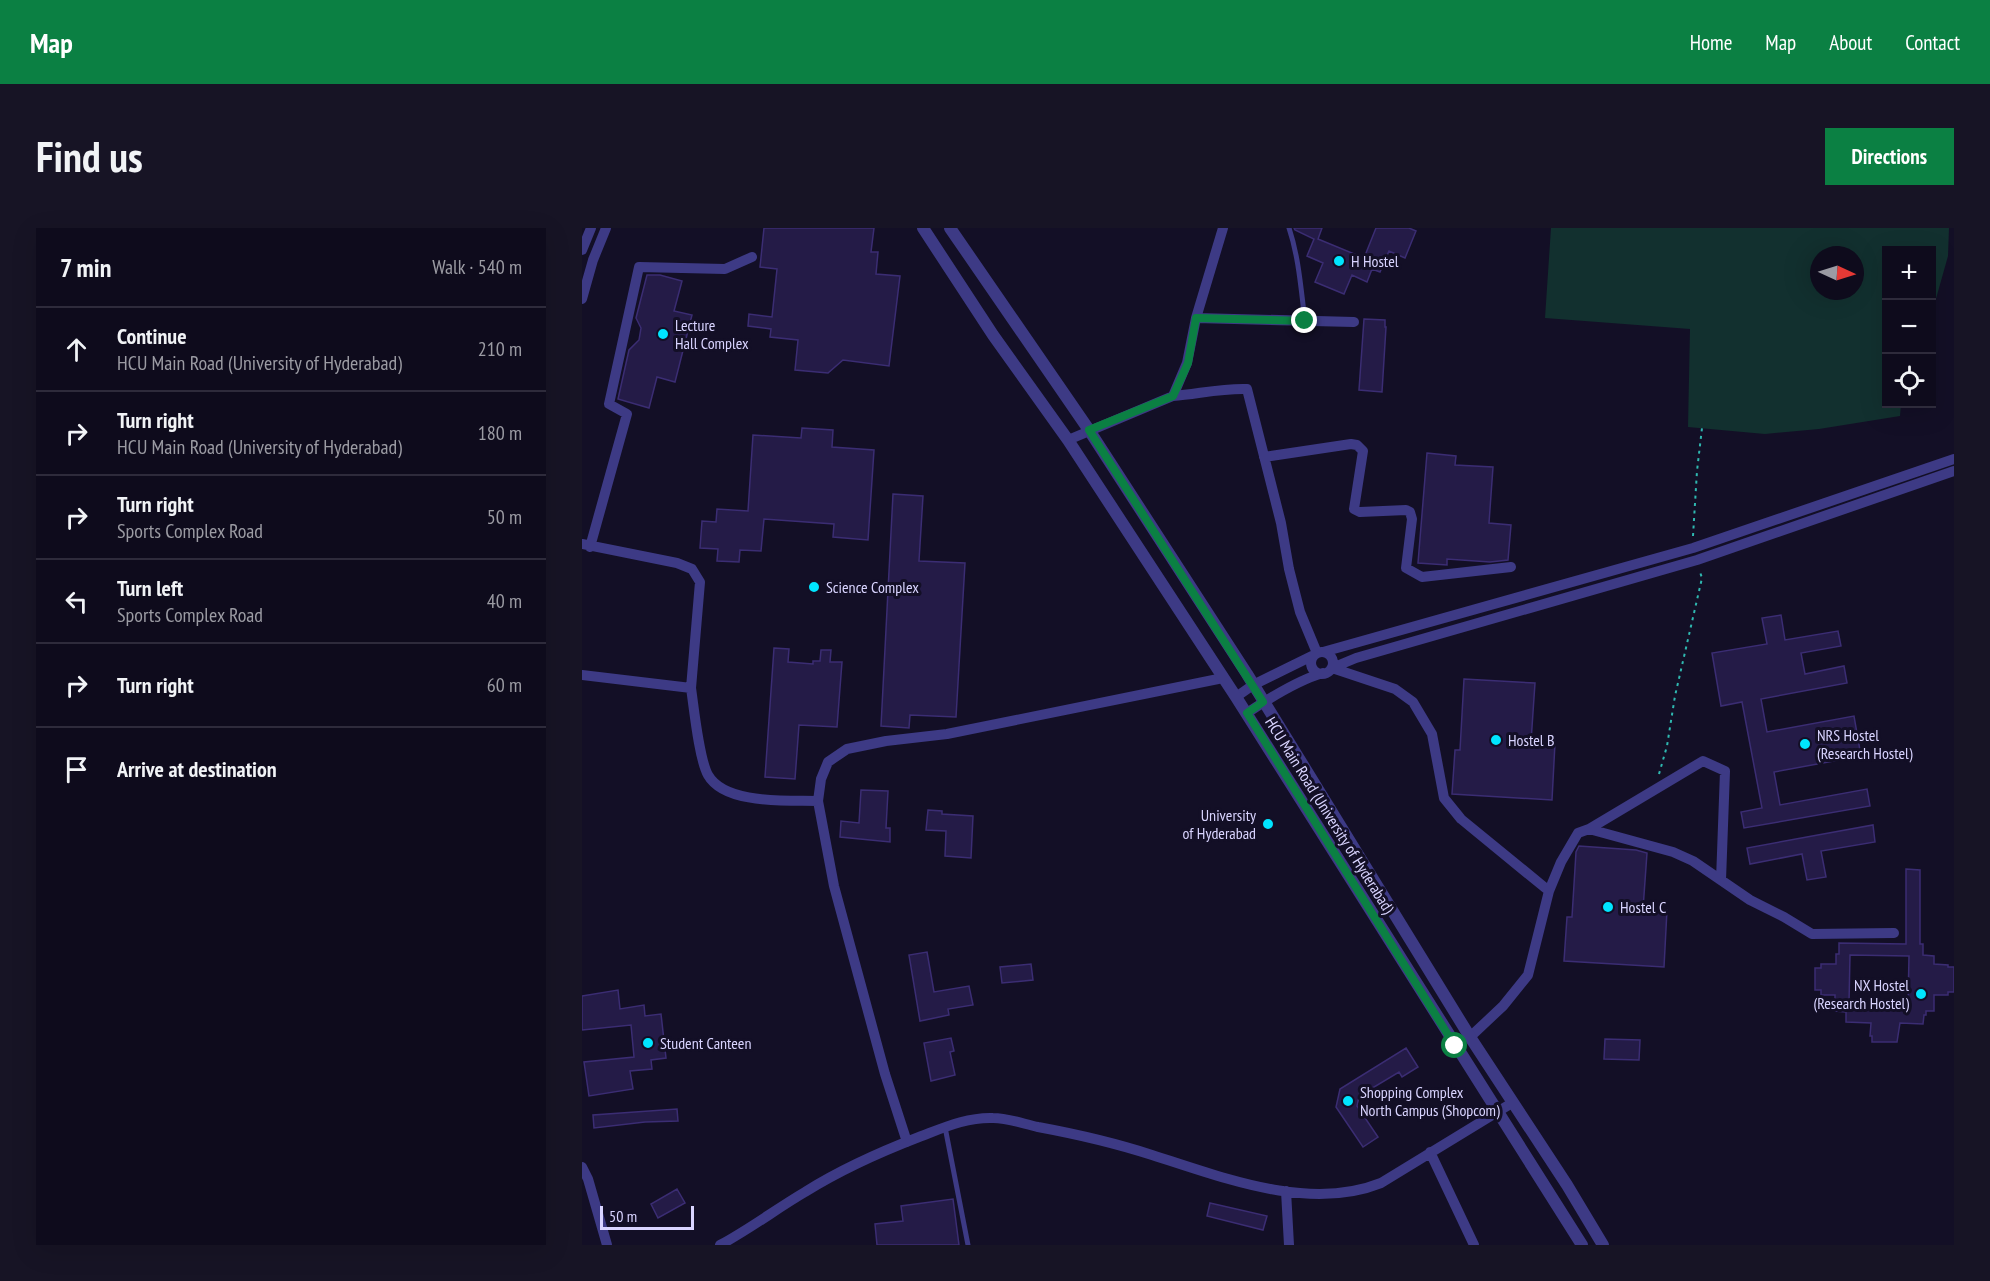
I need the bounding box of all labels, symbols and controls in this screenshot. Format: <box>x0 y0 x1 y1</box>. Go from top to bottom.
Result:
text: Map <box>30 24 73 61</box>
text: Home <box>1690 29 1732 56</box>
text: Map <box>1765 29 1796 56</box>
text: About <box>1829 29 1872 56</box>
text: Contact <box>1905 29 1960 56</box>
button: Directions <box>1825 128 1954 185</box>
text: Find us <box>36 129 143 184</box>
north arrow <box>1810 246 1864 300</box>
map controls <box>1882 246 1936 408</box>
button: + <box>1882 246 1936 300</box>
text: 7 min <box>60 251 111 284</box>
place label: H Hostel <box>1351 251 1399 271</box>
text: Walk · 540 m <box>432 254 522 280</box>
marker: H Hostel <box>1332 254 1346 268</box>
button: − <box>1882 300 1936 354</box>
route end <box>1291 307 1317 333</box>
place label: Lecture Hall Complex <box>675 315 749 353</box>
text: Continue <box>117 322 187 350</box>
marker: Lecture Hall Complex <box>656 327 670 341</box>
icon: ahead <box>60 333 93 366</box>
text: 210 m <box>478 336 522 362</box>
text: HCU Main Road (University of Hyderabad) <box>117 350 402 376</box>
button: locate <box>1882 354 1936 408</box>
text: Turn right <box>117 406 194 434</box>
icon: right <box>60 417 93 450</box>
text: 180 m <box>478 420 522 446</box>
text: HCU Main Road (University of Hyderabad) <box>117 434 402 460</box>
text: Turn right <box>117 490 194 518</box>
icon: right <box>60 501 93 534</box>
text: 50 m <box>487 504 522 530</box>
text: Sports Complex Road <box>117 518 263 544</box>
text: Turn left <box>117 574 183 602</box>
place label: Science Complex <box>826 577 919 597</box>
marker: Science Complex <box>807 580 821 594</box>
icon: left <box>60 585 93 618</box>
text: 40 m <box>487 588 522 614</box>
text: Sports Complex Road <box>117 602 263 628</box>
icon: right <box>60 669 93 702</box>
text: Turn right <box>117 671 194 699</box>
text: 60 m <box>487 672 522 698</box>
street label: HCU Main Road (University of Hyderabad) <box>1261 713 1399 917</box>
place label: NRS Hostel (Research Hostel) <box>1817 725 1913 763</box>
place label: Hostel B <box>1508 730 1554 750</box>
marker: Hostel B <box>1489 733 1503 747</box>
marker: NRS Hostel (Research Hostel) <box>1798 737 1812 751</box>
icon: arrive <box>60 753 93 786</box>
text: Arrive at destination <box>117 755 277 783</box>
place label: University of Hyderabad <box>1183 805 1256 843</box>
marker: University of Hyderabad <box>1261 817 1275 831</box>
place label: Hostel C <box>1620 897 1666 917</box>
marker: Hostel C <box>1601 900 1615 914</box>
place label: NX Hostel (Research Hostel) <box>1813 975 1909 1013</box>
marker: NX Hostel (Research Hostel) <box>1914 987 1928 1001</box>
route start <box>1441 1032 1467 1058</box>
place label: Student Canteen <box>660 1033 751 1053</box>
marker: Student Canteen <box>641 1036 655 1050</box>
place label: Shopping Complex North Campus (Shopcom) <box>1360 1082 1500 1120</box>
marker: Shopping Complex North Campus (Shopcom) <box>1341 1094 1355 1108</box>
scale bar <box>600 1203 694 1230</box>
text: 50 m <box>609 1206 637 1226</box>

